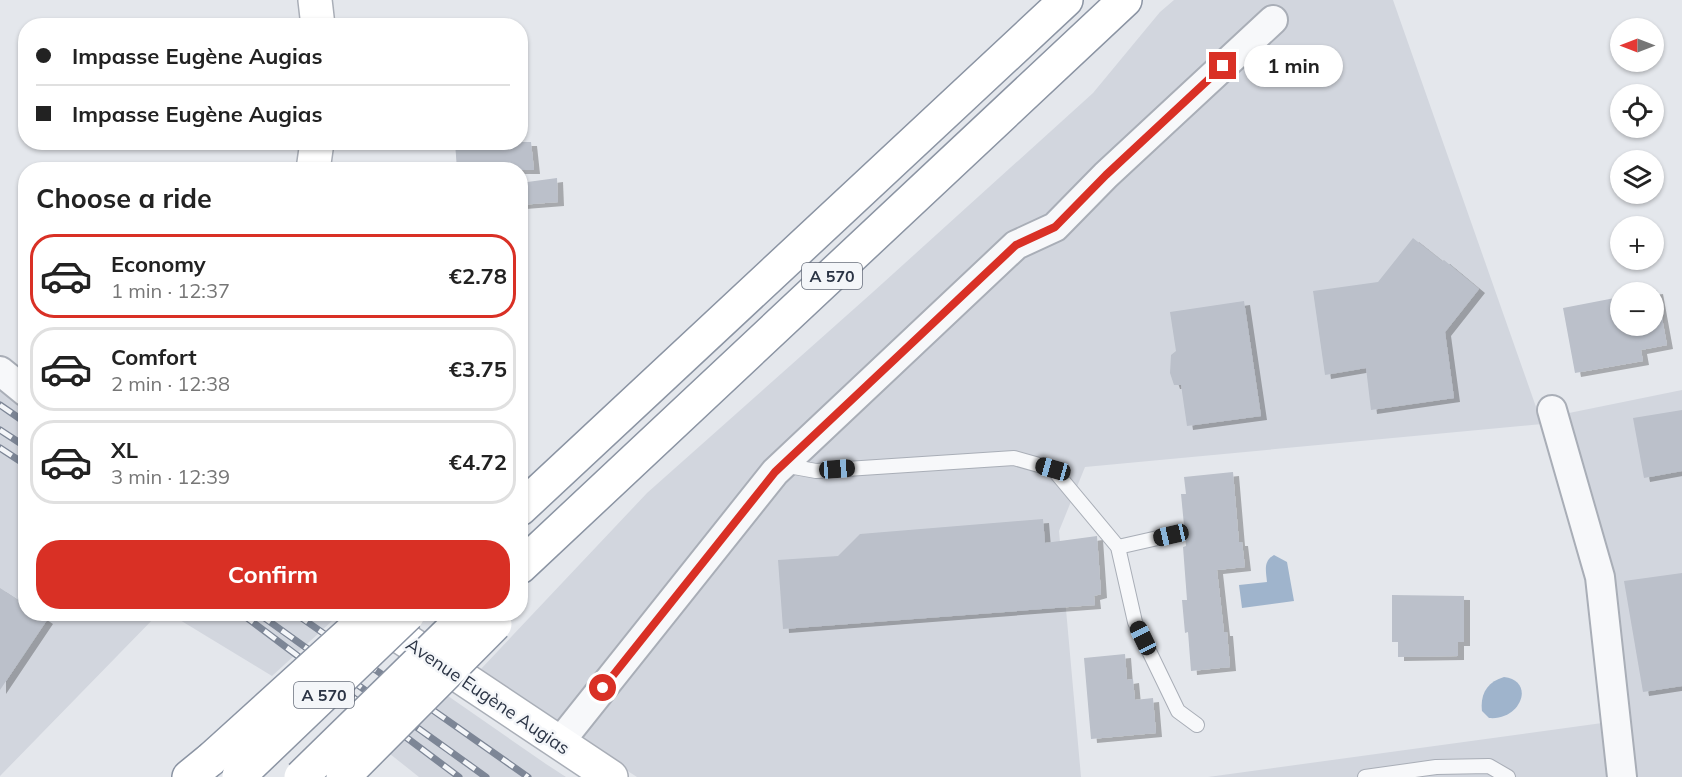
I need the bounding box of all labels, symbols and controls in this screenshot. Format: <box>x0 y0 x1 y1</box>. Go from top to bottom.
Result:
north arrow <box>1610 18 1664 72</box>
map controls <box>1610 18 1664 336</box>
text: Impasse Eugène Augias <box>72 42 322 70</box>
callout: 1 min <box>1244 45 1343 87</box>
route end <box>1209 52 1236 79</box>
text: 1 min <box>1267 53 1320 78</box>
button: locate <box>1610 84 1664 138</box>
text: Impasse Eugène Augias <box>72 100 322 128</box>
button: layers <box>1610 150 1664 204</box>
text: Choose a ride <box>36 181 212 215</box>
button: + <box>1610 216 1664 270</box>
icon: car <box>39 249 93 303</box>
text: Economy <box>111 250 206 278</box>
text: €2.78 <box>449 262 507 290</box>
road number: A 570 <box>802 263 862 289</box>
text: 1 min · 12:37 <box>111 278 230 303</box>
button: − <box>1610 282 1664 336</box>
icon: car <box>39 342 93 396</box>
text: Comfort <box>111 343 197 371</box>
text: €3.75 <box>449 355 507 383</box>
text: 2 min · 12:38 <box>111 371 230 396</box>
icon: car <box>39 435 93 489</box>
text: XL <box>111 436 138 464</box>
text: €4.72 <box>449 448 507 476</box>
car <box>1033 455 1073 483</box>
car <box>818 459 856 479</box>
text: 3 min · 12:39 <box>111 464 230 489</box>
car <box>1151 522 1191 548</box>
button: Confirm <box>36 540 510 609</box>
car <box>1127 618 1159 658</box>
street label: Avenue Eugène Augias <box>402 633 574 759</box>
route start <box>589 674 616 701</box>
road number: A 570 <box>294 682 354 708</box>

